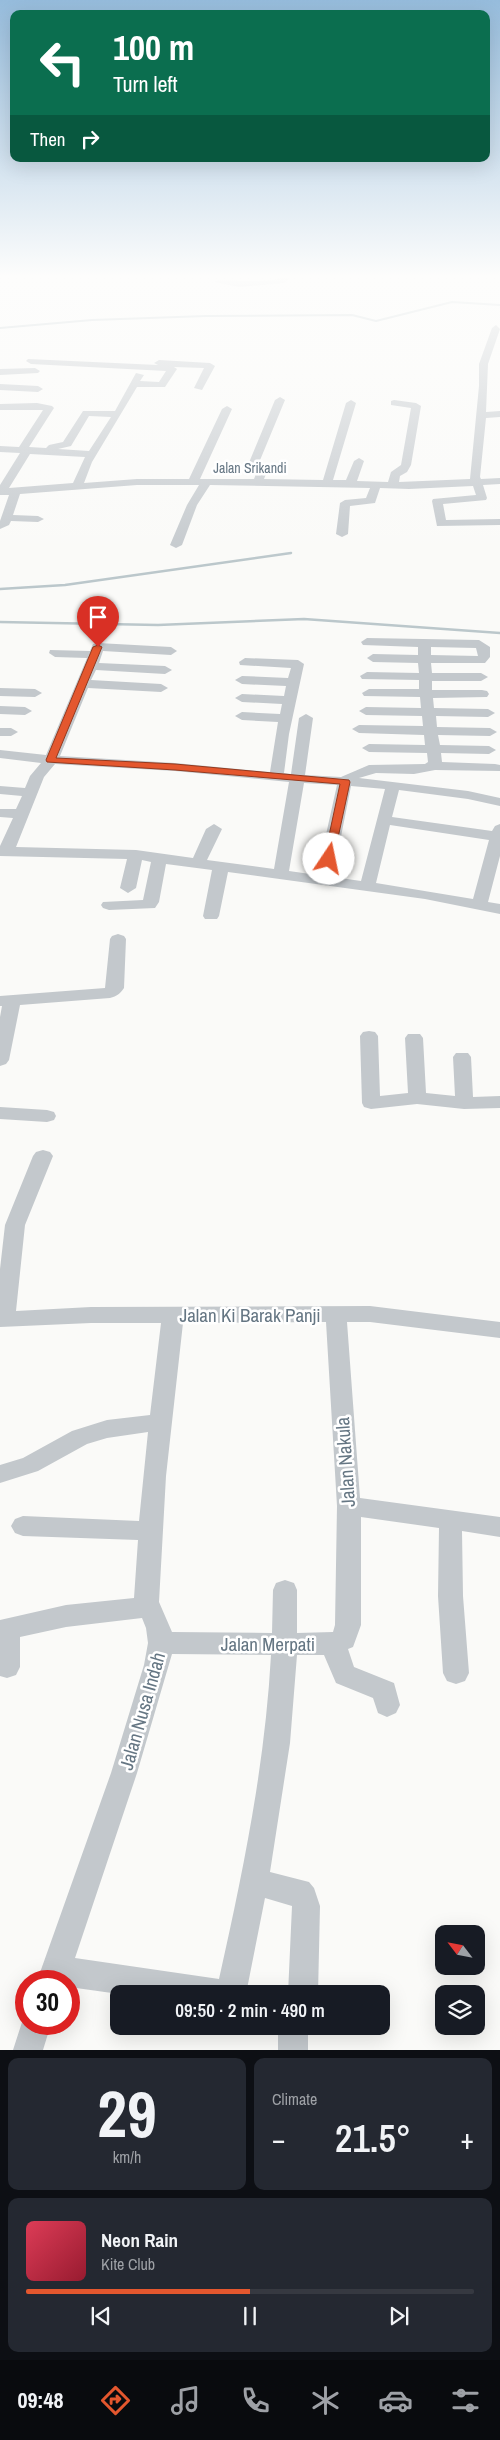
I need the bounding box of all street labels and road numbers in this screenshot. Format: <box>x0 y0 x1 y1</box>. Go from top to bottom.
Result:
street label: Jalan Srikandi <box>213 459 287 477</box>
street label: Jalan Ki Barak Panji <box>179 1302 321 1328</box>
street label: Jalan Nakula <box>329 1416 361 1508</box>
street label: Jalan Merpati <box>221 1631 315 1657</box>
street label: Jalan Nusa Indah <box>113 1649 171 1773</box>

